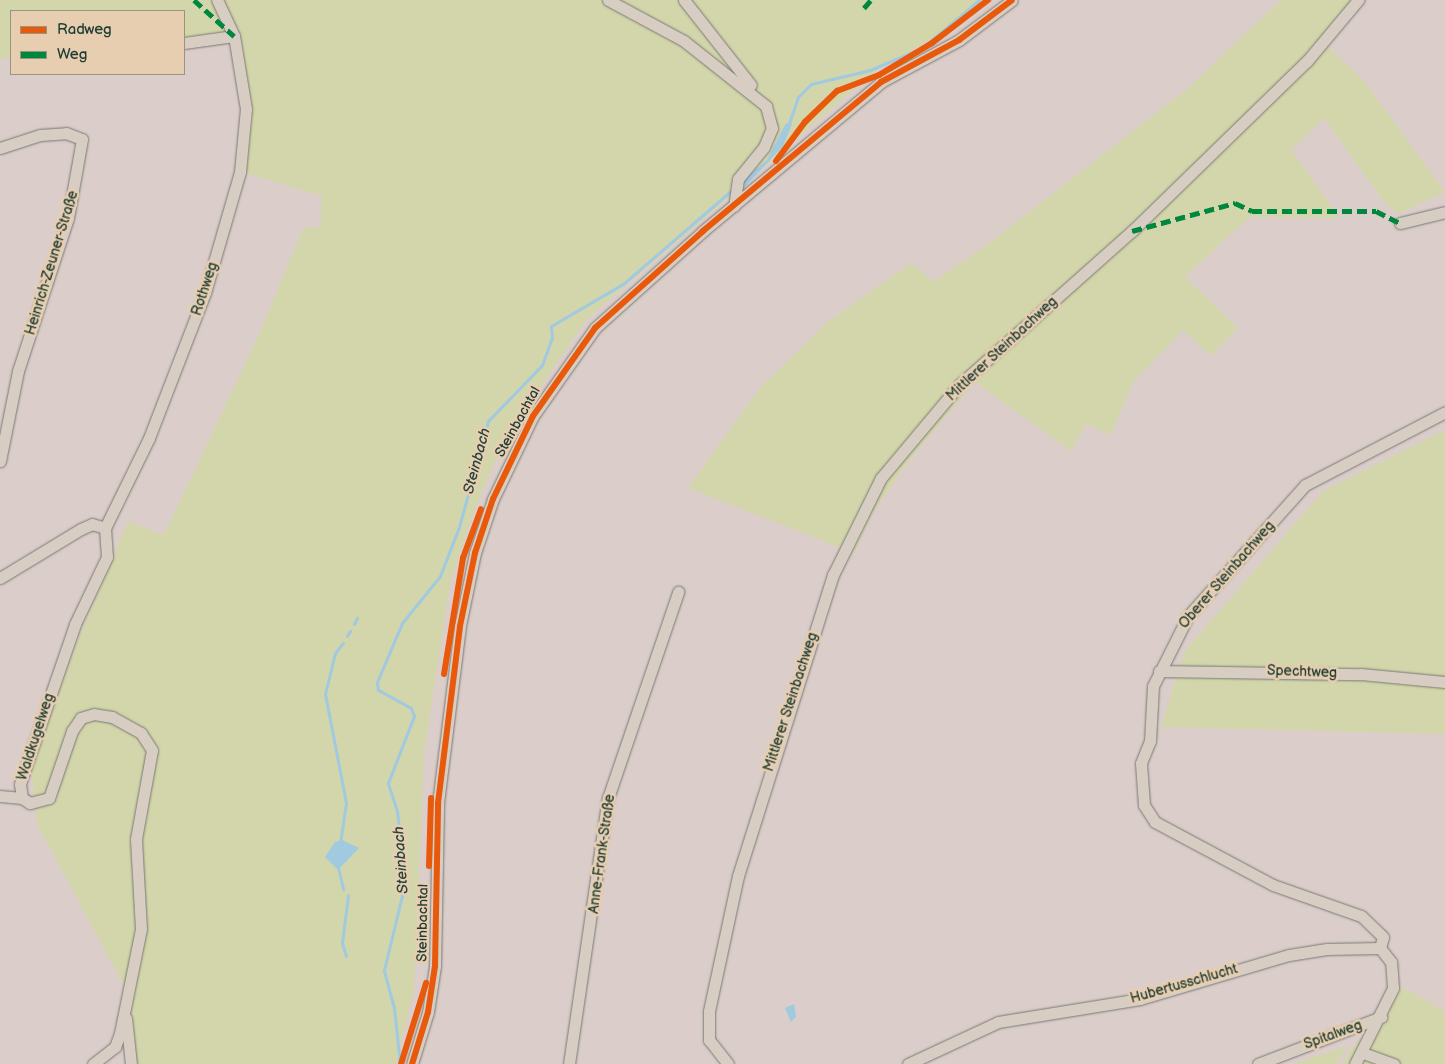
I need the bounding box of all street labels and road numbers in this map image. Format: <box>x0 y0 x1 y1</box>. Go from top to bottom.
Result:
street label: Heinrich-Zeuner-Straße <box>22 189 82 337</box>
street label: Rothweg <box>188 260 222 318</box>
street label: Mittlerer Steinbachweg <box>943 293 1061 405</box>
street label: Steinbachtal <box>492 384 544 460</box>
street label: Oberer Steinbachweg <box>1176 518 1278 632</box>
street label: Mittlerer Steinbachweg <box>760 630 822 774</box>
street label: Spechtweg <box>1267 662 1337 682</box>
street label: Waldkugelweg <box>14 691 58 783</box>
street label: Anne-Frank-Straße <box>585 793 619 915</box>
street label: Steinbachtal <box>414 884 432 962</box>
street label: Hubertusschlucht <box>1128 961 1240 1007</box>
street label: Spitalweg <box>1302 1017 1364 1053</box>

